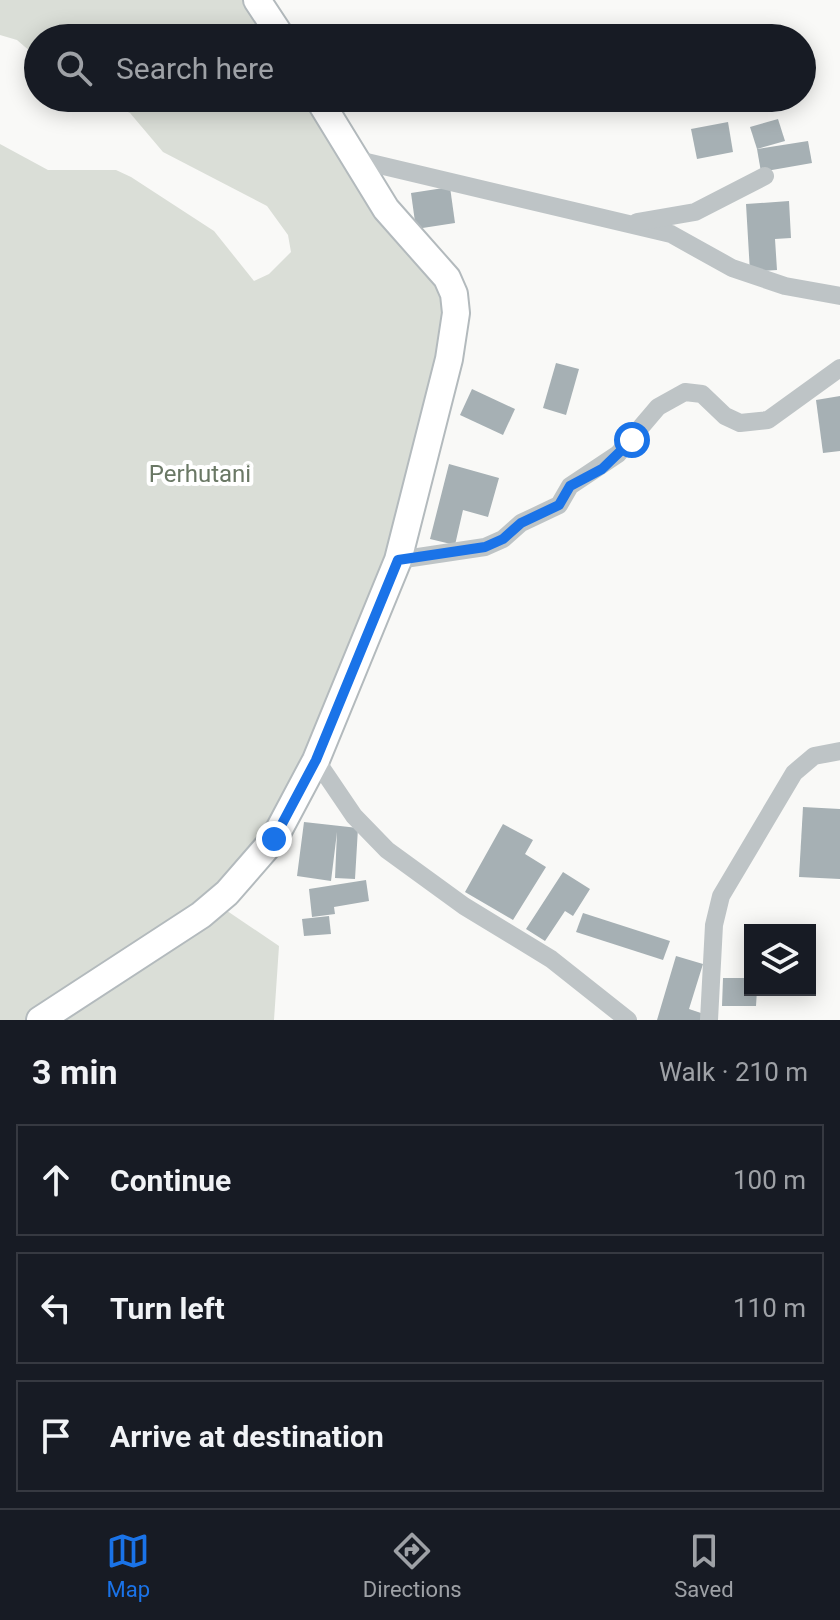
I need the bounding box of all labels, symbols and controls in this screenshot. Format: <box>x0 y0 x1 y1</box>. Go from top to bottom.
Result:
search box <box>24 24 816 112</box>
icon: search <box>52 46 96 90</box>
text: Search here <box>116 51 274 86</box>
route start <box>614 422 650 458</box>
park label: Perhutani <box>149 460 251 488</box>
route end <box>256 821 292 857</box>
map controls <box>744 924 816 996</box>
button: layers <box>744 924 816 996</box>
text: 3 min <box>32 1052 117 1092</box>
text: Walk · 210 m <box>659 1057 808 1087</box>
icon: ahead <box>34 1158 78 1202</box>
text: Continue <box>110 1163 231 1198</box>
text: 100 m <box>733 1165 806 1195</box>
icon: left <box>34 1286 78 1330</box>
text: Turn left <box>110 1291 225 1326</box>
text: 110 m <box>733 1293 806 1323</box>
icon: arrive <box>34 1414 78 1458</box>
text: Arrive at destination <box>110 1419 384 1454</box>
tab: Map <box>106 1529 150 1602</box>
tab: Directions <box>363 1529 462 1602</box>
tab: Saved <box>674 1529 734 1602</box>

